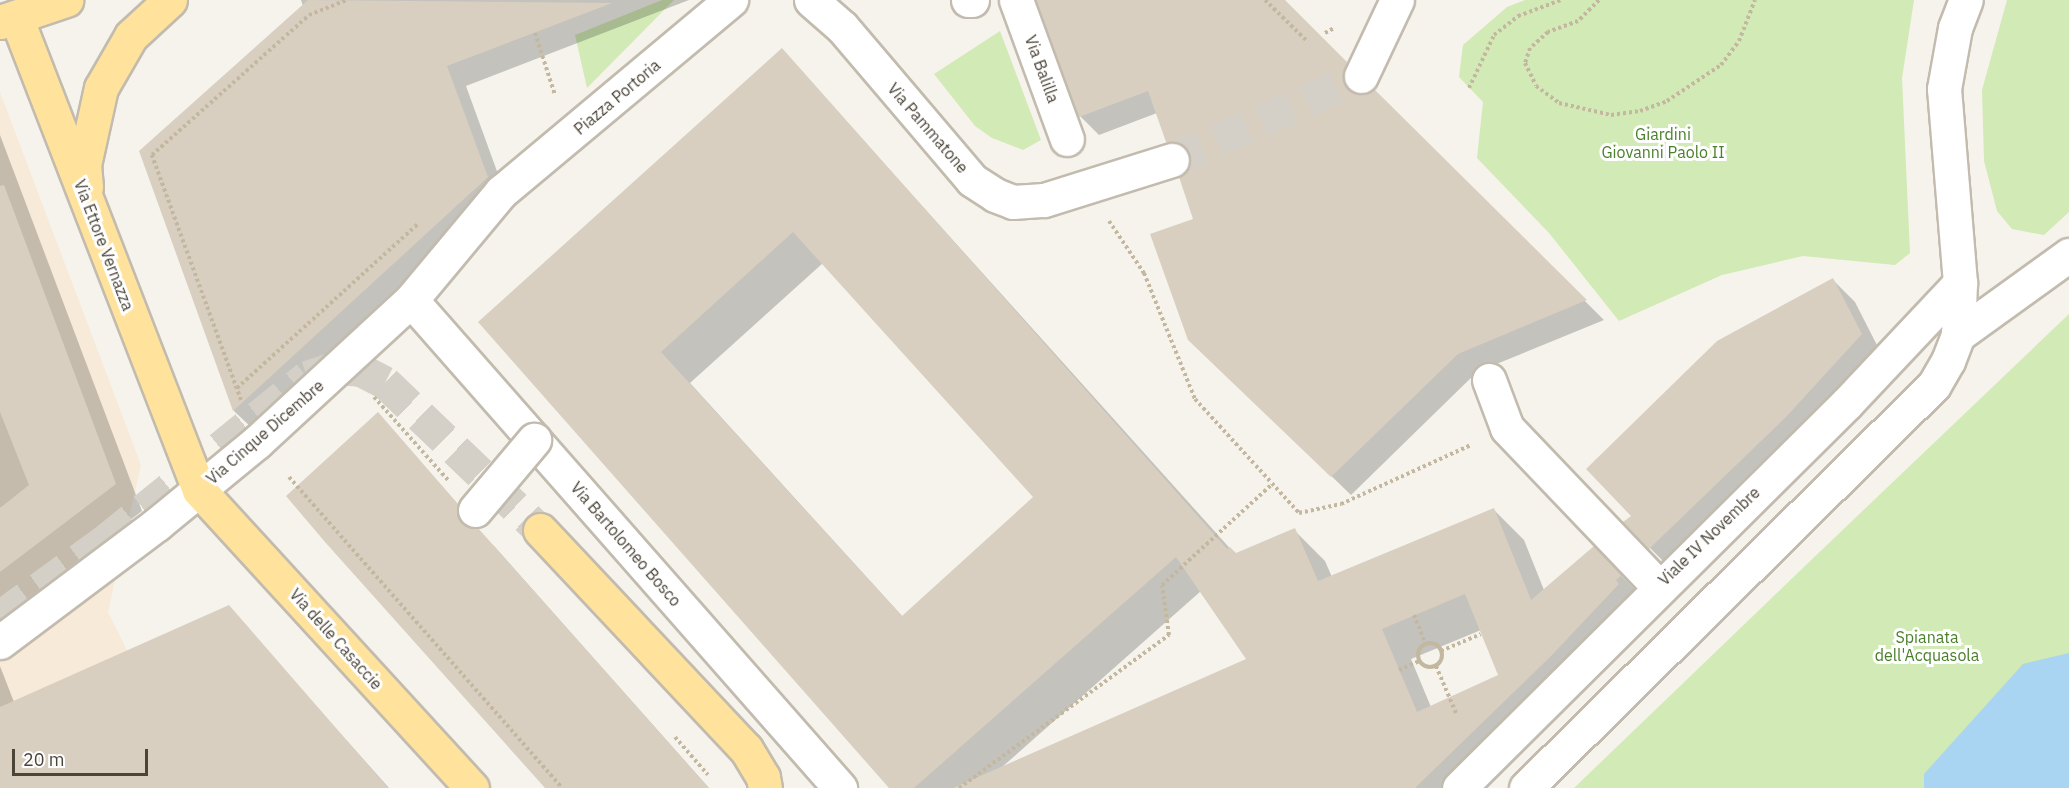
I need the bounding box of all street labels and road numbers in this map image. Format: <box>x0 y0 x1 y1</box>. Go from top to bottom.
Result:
street label: Via Balilla <box>1021 33 1063 105</box>
street label: Piazza Portoria <box>570 55 664 139</box>
street label: Via Pammatone <box>884 79 972 177</box>
street label: Via Ettore Vernazza <box>70 177 138 313</box>
street label: Via Cinque Dicembre <box>202 376 328 488</box>
street label: Via Bartolomeo Bosco <box>567 478 685 610</box>
street label: Viale IV Novembre <box>1654 483 1764 589</box>
street label: Via delle Casaccie <box>286 585 386 693</box>

